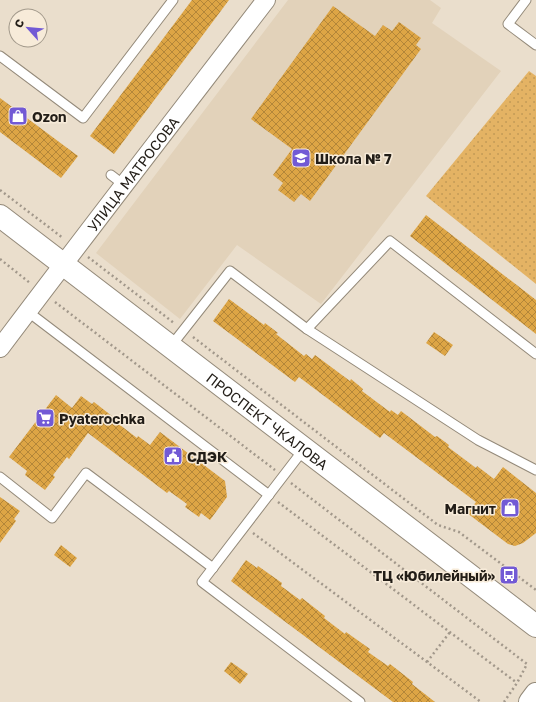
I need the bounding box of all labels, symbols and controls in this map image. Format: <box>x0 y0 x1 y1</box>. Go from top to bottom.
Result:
north arrow <box>8 8 48 48</box>
text: С <box>11 17 26 30</box>
shop icon: Ozon <box>7 105 29 127</box>
place label: Ozon <box>32 108 67 125</box>
street label: УЛИЦА МАТРОСОВА <box>83 112 182 234</box>
school or university icon: Школа № 7 <box>290 147 312 169</box>
place label: Школа № 7 <box>315 150 392 167</box>
street label: ПРОСПЕКТ ЧКАЛОВА <box>203 369 332 473</box>
supermarket icon: Pyaterochka <box>34 407 56 429</box>
place label: Pyaterochka <box>59 410 145 427</box>
public building icon: СДЭК <box>162 445 184 467</box>
place label: СДЭК <box>187 448 228 465</box>
shop icon: Магнит <box>499 497 521 519</box>
place label: Магнит <box>445 500 496 517</box>
bus stop icon: ТЦ «Юбилейный» <box>498 564 520 586</box>
place label: ТЦ «Юбилейный» <box>373 567 496 584</box>

